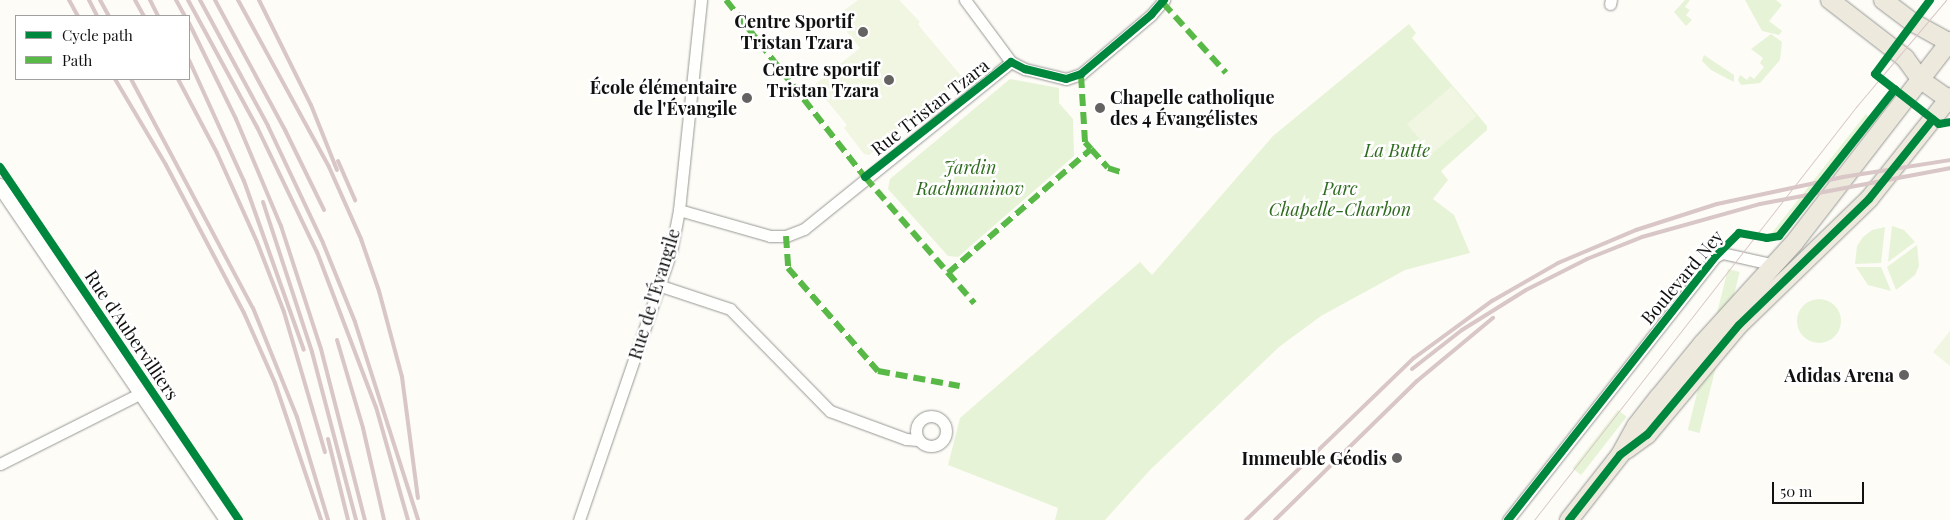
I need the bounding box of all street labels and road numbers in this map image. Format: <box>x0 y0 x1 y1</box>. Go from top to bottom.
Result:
street label: Rue Tristan Tzara <box>866 54 994 160</box>
street label: Rue de l'Évangile <box>624 226 684 362</box>
street label: Boulevard Ney <box>1636 226 1728 328</box>
street label: Rue d'Aubervilliers <box>81 266 183 404</box>

